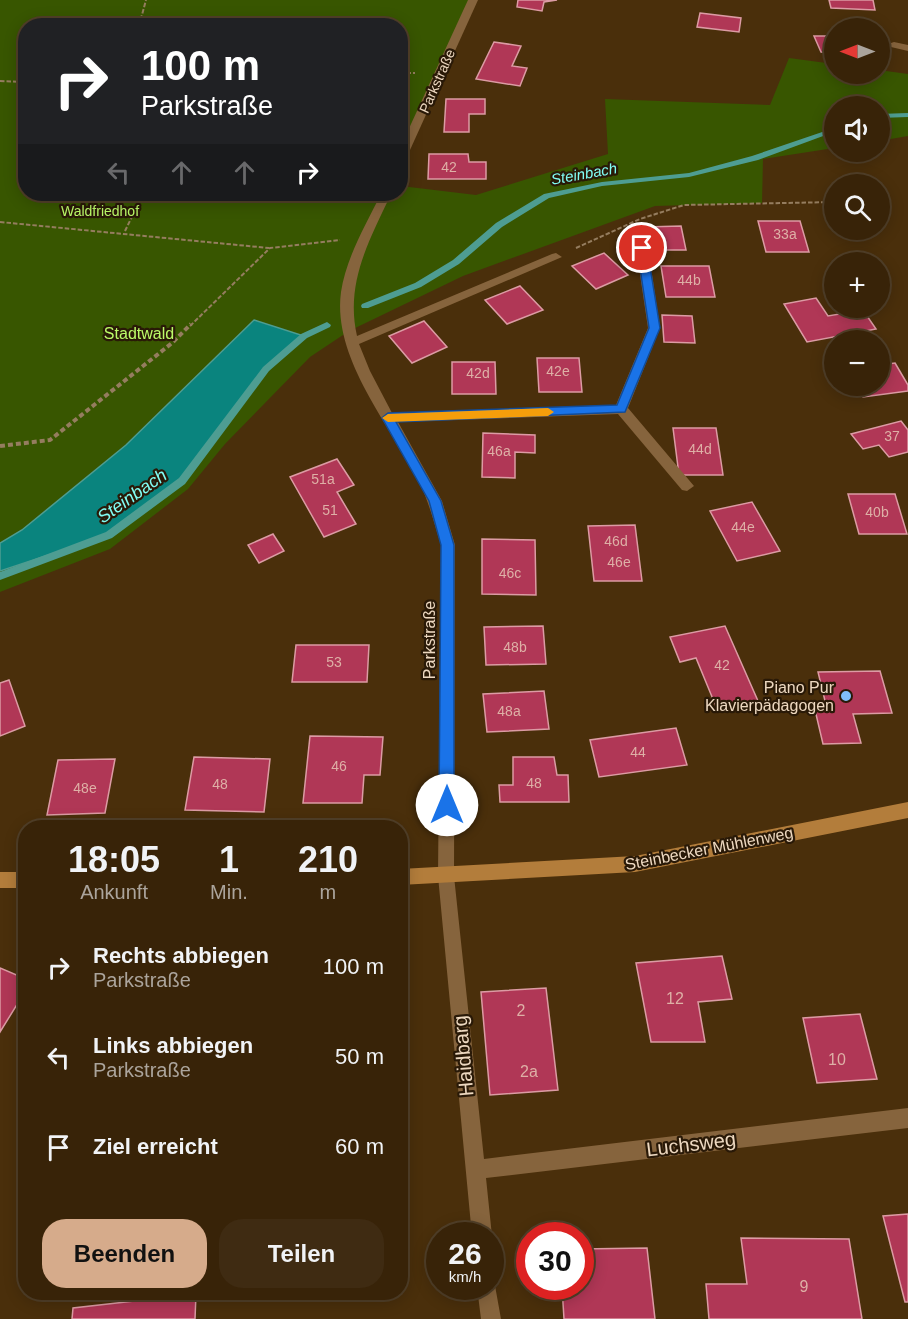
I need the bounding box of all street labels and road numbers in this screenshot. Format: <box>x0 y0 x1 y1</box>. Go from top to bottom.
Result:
street label: Parkstraße <box>416 46 458 116</box>
street label: Parkstraße <box>421 601 438 679</box>
street label: Steinbecker Mühlenweg <box>624 824 795 873</box>
street label: Haidbarg <box>449 1015 477 1097</box>
street label: Luchsweg <box>645 1128 737 1160</box>

